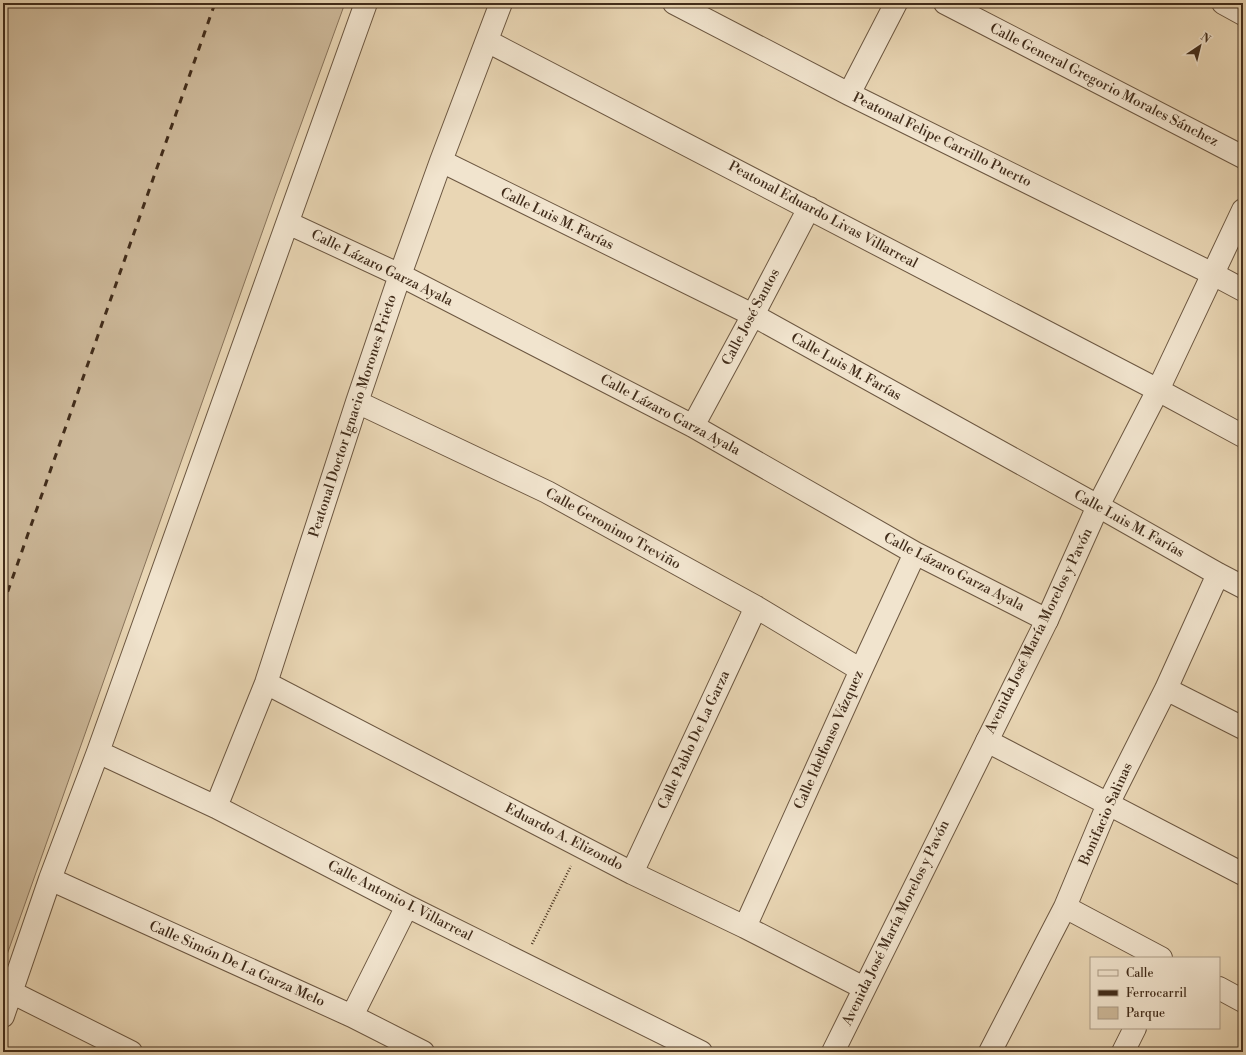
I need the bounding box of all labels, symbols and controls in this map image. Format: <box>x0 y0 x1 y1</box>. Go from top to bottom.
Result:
street label: Calle General Gregorio Morales Sánchez <box>987 19 1222 151</box>
north arrow <box>1180 26 1220 66</box>
text: N <box>1198 30 1213 47</box>
street label: Peatonal Felipe Carrillo Puerto <box>850 89 1035 191</box>
street label: Peatonal Eduardo Livas Villarreal <box>725 157 921 273</box>
street label: Calle Luis M. Farías <box>497 184 617 254</box>
street label: Calle Lázaro Garza Ayala <box>308 226 457 311</box>
street label: Calle José Santos <box>718 265 784 369</box>
street label: Peatonal Doctor Ignacio Morones Prieto <box>305 292 401 540</box>
street label: Calle Luis M. Farías <box>787 329 905 405</box>
street label: Calle Lázaro Garza Ayala <box>597 370 744 460</box>
street label: Calle Geronimo Treviño <box>542 484 684 574</box>
street label: Calle Luis M. Farías <box>1070 486 1188 562</box>
street label: Avenida José María Morelos y Pavón <box>981 525 1097 738</box>
street label: Calle Lázaro Garza Ayala <box>881 529 1028 616</box>
street label: Calle Pablo De La Garza <box>654 667 734 812</box>
street label: Calle Idelfonso Vázquez <box>790 667 868 812</box>
street label: Bonifacio Salinas <box>1075 760 1137 869</box>
street label: Eduardo A. Elizondo <box>502 799 626 875</box>
street label: Avenida José María Morelos y Pavón <box>838 817 954 1030</box>
street label: Calle Antonio I. Villarreal <box>324 857 476 945</box>
street label: Calle Simón De La Garza Melo <box>146 917 328 1011</box>
legend <box>1090 957 1220 1029</box>
text: Calle <box>1126 966 1153 981</box>
text: Ferrocarril <box>1126 986 1187 1001</box>
text: Parque <box>1126 1006 1165 1021</box>

